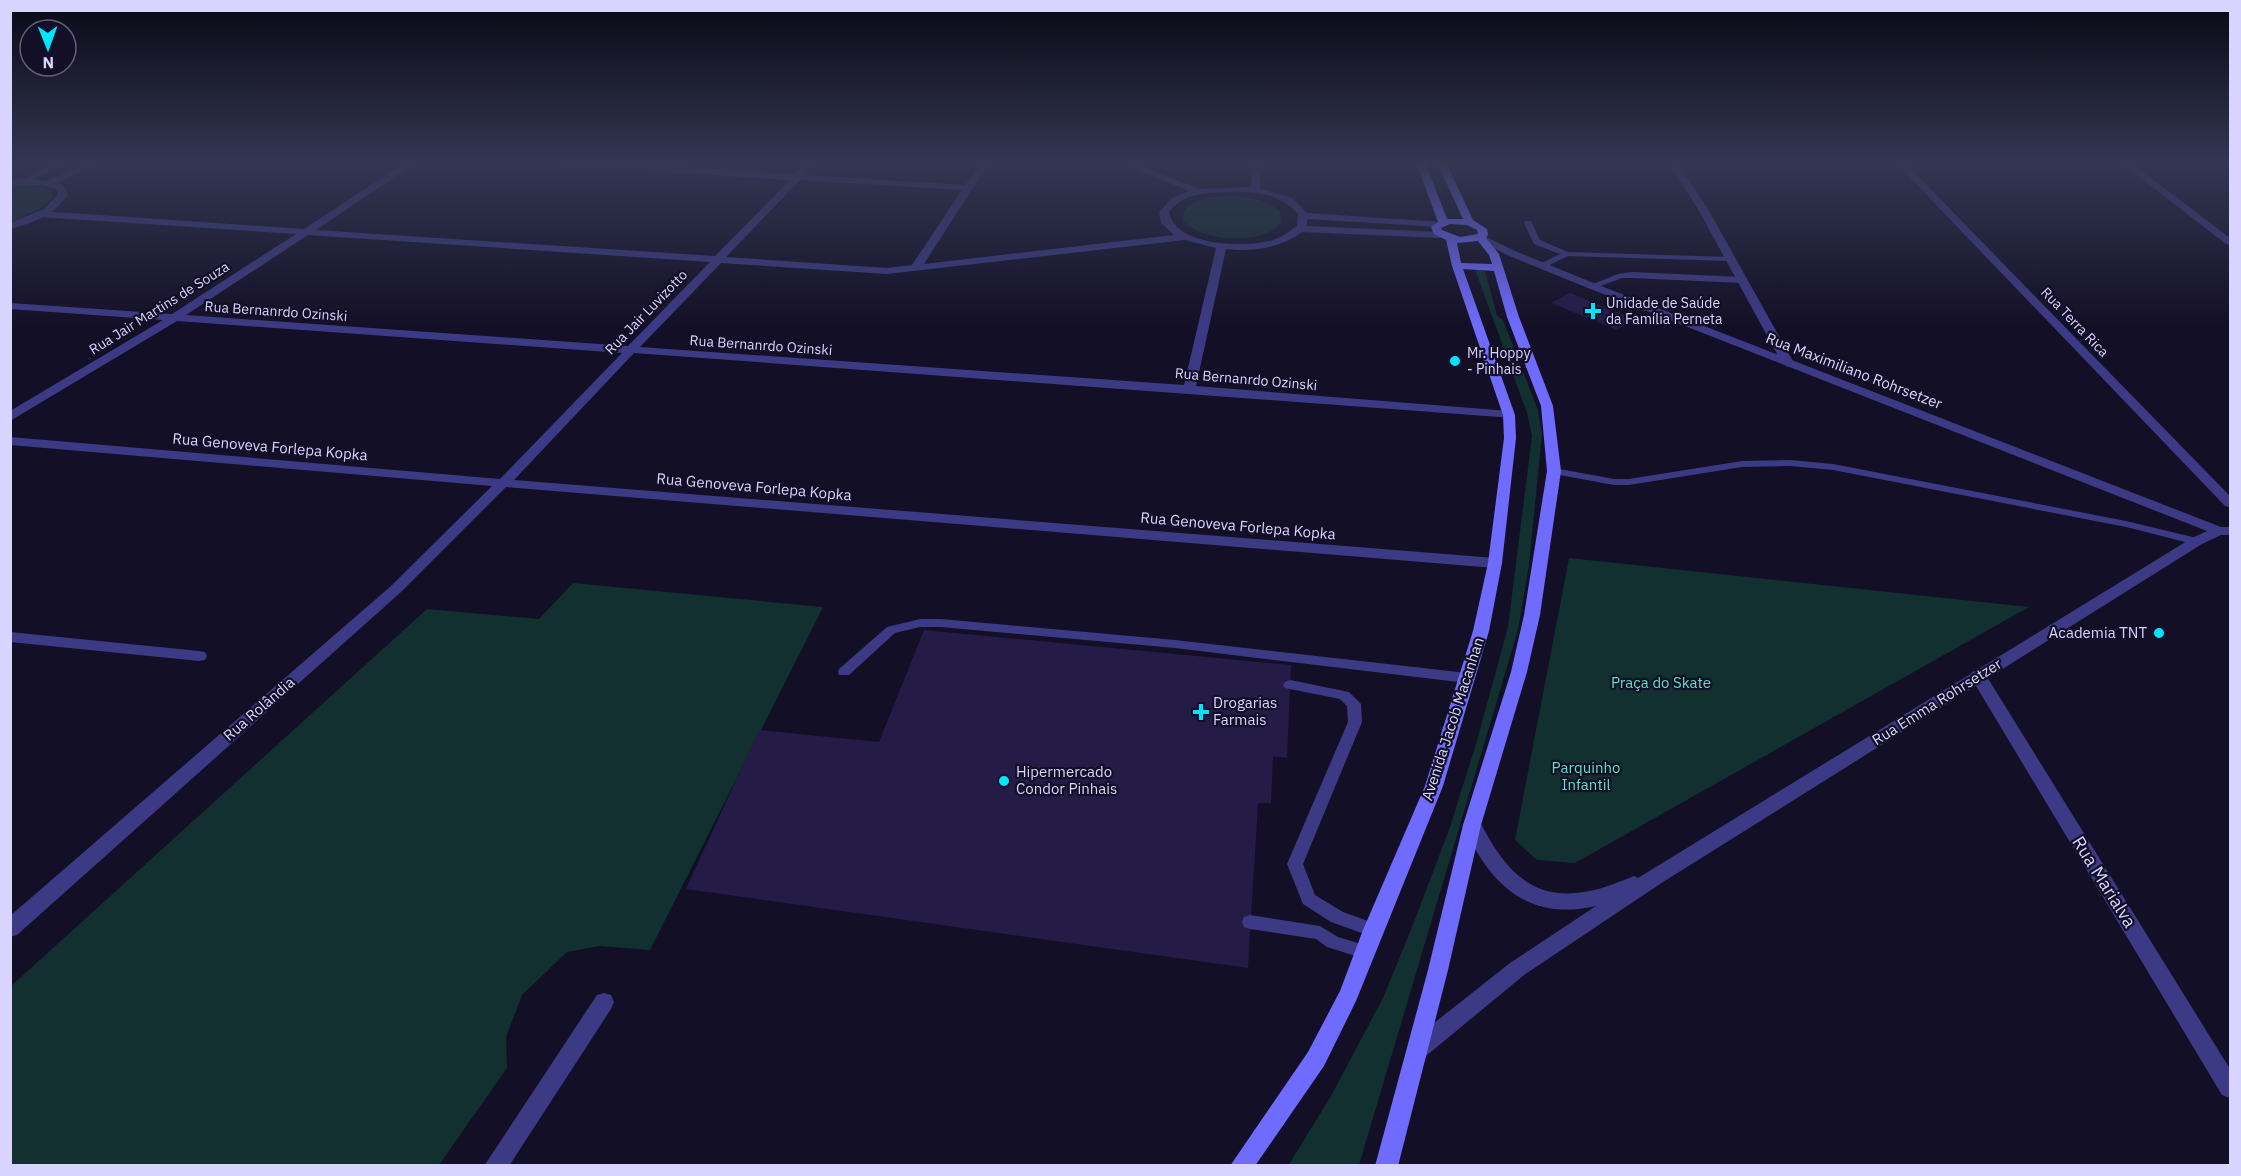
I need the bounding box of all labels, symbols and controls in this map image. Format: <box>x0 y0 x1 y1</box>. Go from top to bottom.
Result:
north arrow <box>18 18 78 78</box>
text: N <box>42 53 54 73</box>
street label: Rua Jair Martins de Souza <box>86 257 233 359</box>
street label: Rua Jair Luvizotto <box>601 266 691 358</box>
street label: Rua Terra Rica <box>2037 283 2113 361</box>
place label: Unidade de Saúde da Família Perneta <box>1606 294 1723 328</box>
street label: Rua Bernanrdo Ozinski <box>204 297 348 325</box>
marker: Unidade de Saúde da Família Perneta <box>1584 302 1602 320</box>
street label: Rua Maximiliano Rohrsetzer <box>1763 328 1946 413</box>
street label: Rua Bernanrdo Ozinski <box>689 331 833 359</box>
place label: Mr. Hoppy - Pinhais <box>1467 344 1530 378</box>
marker: Mr. Hoppy - Pinhais <box>1448 354 1462 368</box>
street label: Rua Bernanrdo Ozinski <box>1174 364 1318 394</box>
street label: Rua Genoveva Forlepa Kopka <box>172 429 368 465</box>
street label: Rua Genoveva Forlepa Kopka <box>656 469 852 505</box>
street label: Rua Genoveva Forlepa Kopka <box>1140 508 1336 544</box>
place label: Academia TNT <box>2049 623 2147 642</box>
marker: Academia TNT <box>2152 626 2166 640</box>
street label: Avenida Jacob Macanhan <box>1417 635 1488 803</box>
street label: Rua Emma Rohrsetzer <box>1868 654 2005 749</box>
street label: Rua Rolândia <box>219 672 298 745</box>
park label: Praça do Skate <box>1611 673 1711 692</box>
place label: Drogarias Farmais <box>1213 693 1277 729</box>
marker: Drogarias Farmais <box>1194 705 1208 719</box>
park label: Parquinho Infantil <box>1552 758 1620 794</box>
place label: Hipermercado Condor Pinhais <box>1016 762 1117 798</box>
marker: Hipermercado Condor Pinhais <box>997 774 1011 788</box>
street label: Rua Marialva <box>2067 832 2142 932</box>

